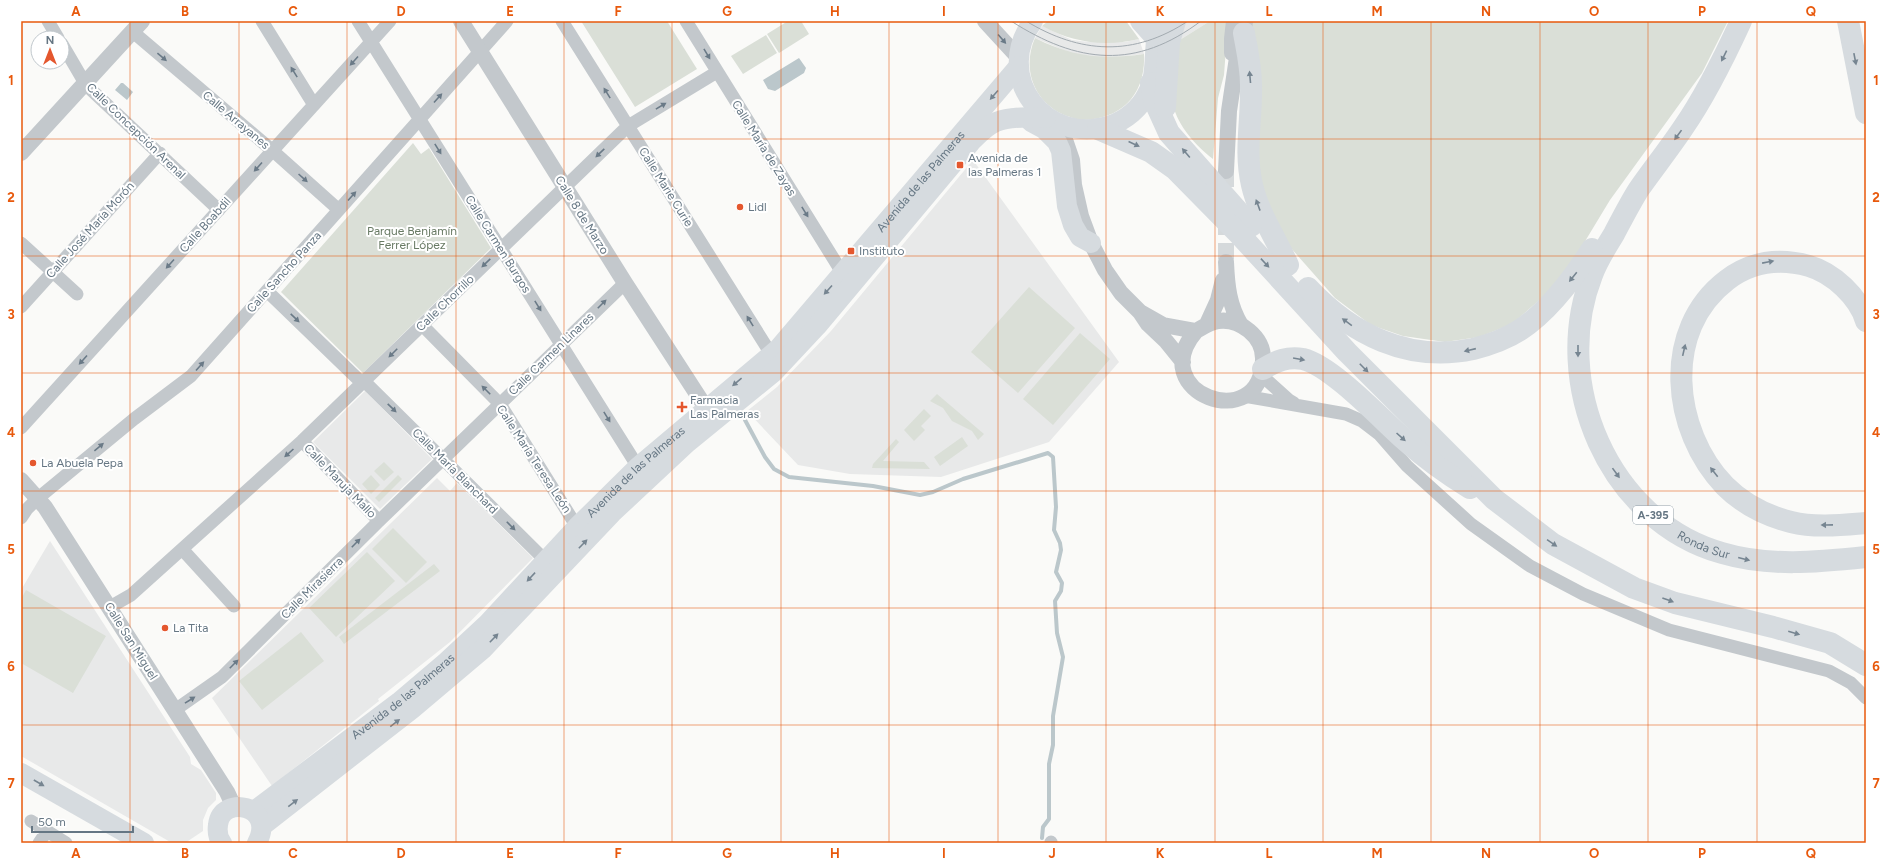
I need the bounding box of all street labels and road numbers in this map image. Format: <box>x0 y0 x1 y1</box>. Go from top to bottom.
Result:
street label: Calle Concepción Arenal <box>84 80 188 182</box>
street label: Calle Arrayanes <box>200 88 273 152</box>
street label: Calle María de Zayas <box>729 98 799 199</box>
street label: Avenida de las Palmeras <box>874 128 968 235</box>
street label: Calle Marie Curie <box>636 145 696 230</box>
street label: Calle 8 de Marzo <box>552 173 612 257</box>
street label: Calle José María Morón <box>43 179 137 281</box>
street label: Calle Carmen Burgos <box>462 193 534 296</box>
street label: Calle Boabdil <box>177 195 233 255</box>
street label: Calle Sancho Panza <box>244 228 324 316</box>
street label: Calle Chorrillo <box>413 272 477 334</box>
street label: Calle Carmen Linares <box>506 309 597 398</box>
street label: Calle María Teresa León <box>494 402 574 516</box>
street label: Avenida de las Palmeras <box>584 423 688 520</box>
street label: Calle María Blanchard <box>409 425 501 517</box>
street label: Calle Maruja Mallo <box>301 441 379 521</box>
road number: A-395 <box>1633 506 1673 524</box>
street label: Ronda Sur <box>1675 528 1731 562</box>
street label: Calle Mirasierra <box>278 554 346 622</box>
street label: Calle San Miguel <box>102 600 160 682</box>
street label: Avenida de las Palmeras <box>349 650 458 742</box>

